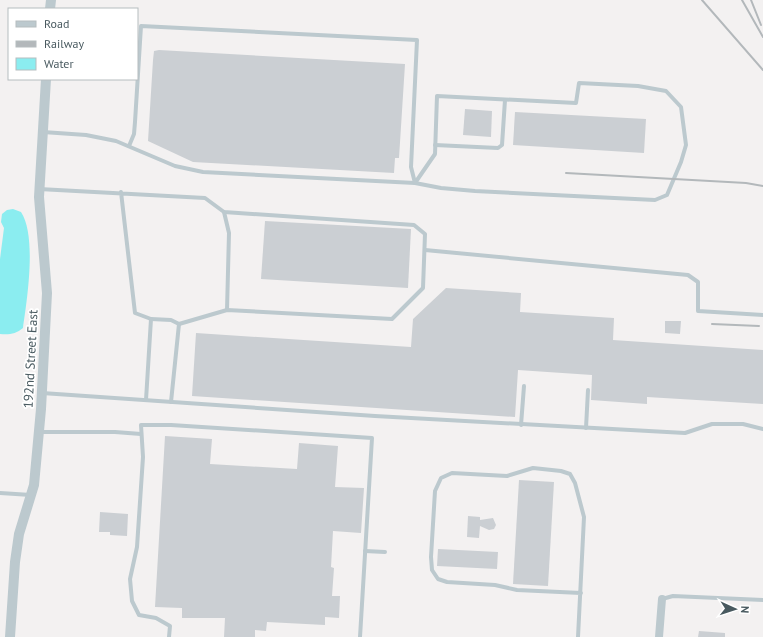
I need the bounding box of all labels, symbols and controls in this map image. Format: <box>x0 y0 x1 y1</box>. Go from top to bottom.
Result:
legend <box>8 8 138 80</box>
text: Road <box>44 16 69 31</box>
text: Railway <box>44 36 84 51</box>
text: Water <box>44 56 74 71</box>
street label: 192nd Street East <box>19 309 42 409</box>
north arrow <box>715 589 755 629</box>
text: N <box>738 606 752 614</box>

